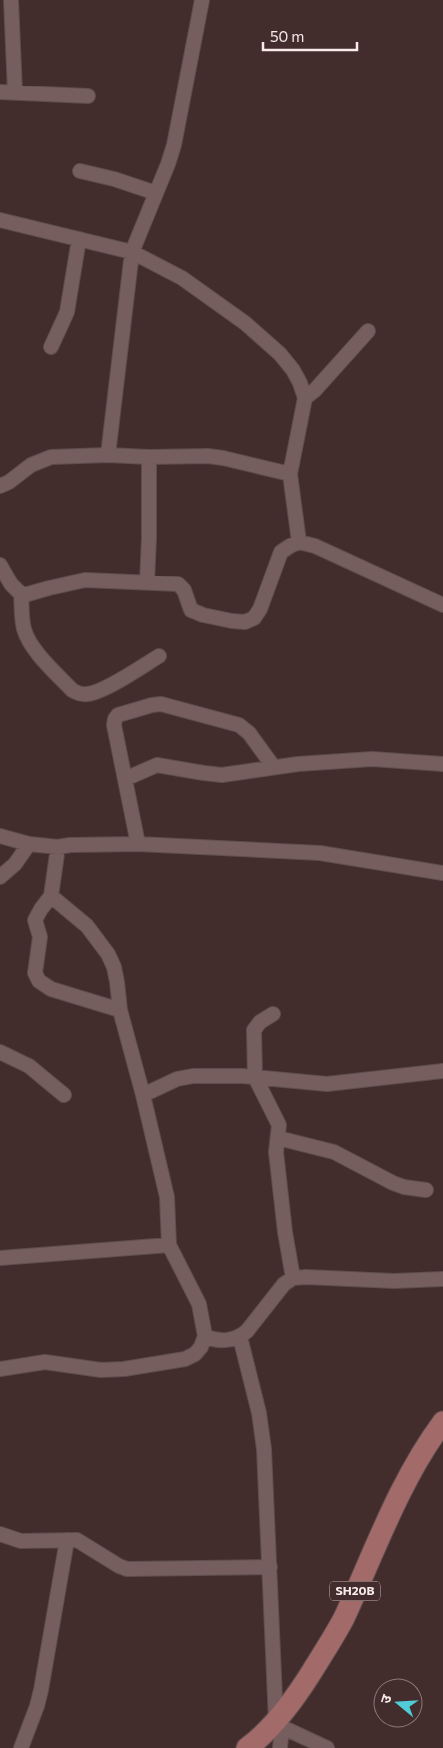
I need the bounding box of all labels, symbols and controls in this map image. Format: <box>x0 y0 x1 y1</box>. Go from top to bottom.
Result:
scale bar <box>263 20 357 52</box>
text: 50 m <box>270 27 304 45</box>
road number: SH20B <box>330 1582 380 1600</box>
north arrow <box>373 1678 423 1728</box>
text: उ <box>376 1692 395 1705</box>

